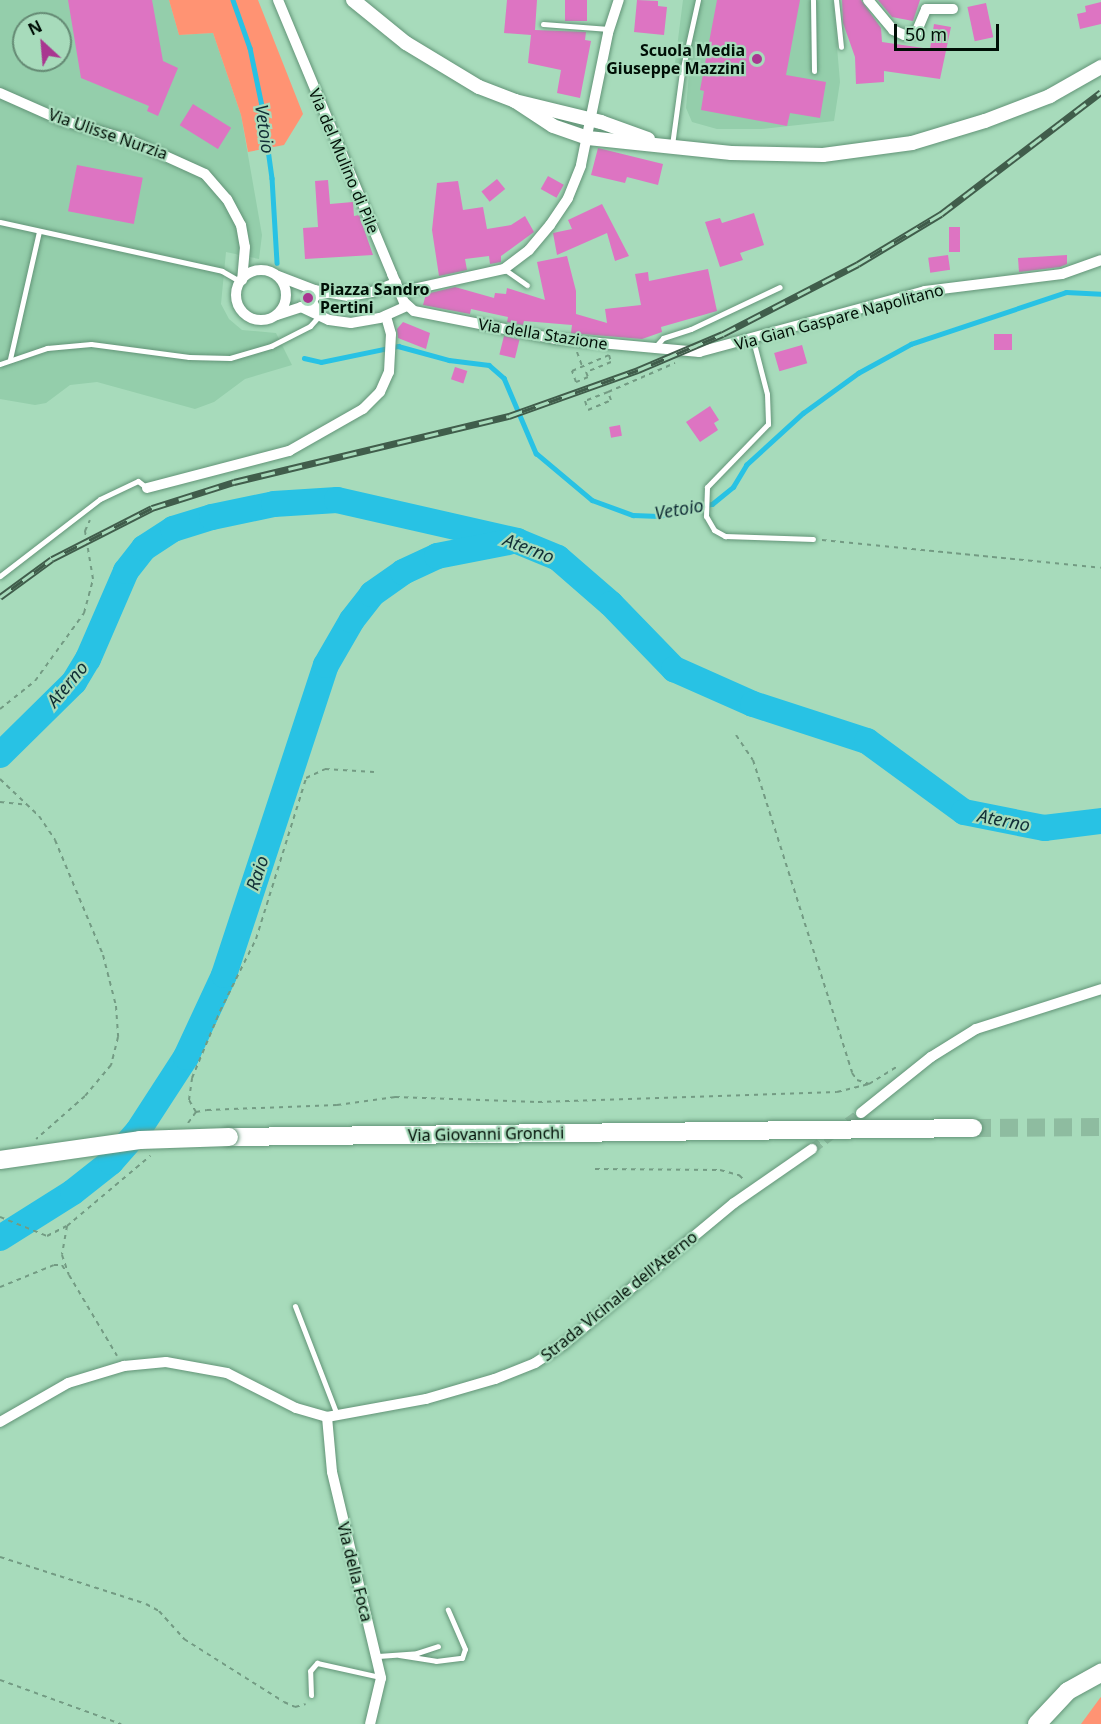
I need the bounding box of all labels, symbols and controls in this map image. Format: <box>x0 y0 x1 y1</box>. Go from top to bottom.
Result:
north arrow <box>12 12 72 72</box>
scale bar <box>897 12 1002 50</box>
text: N <box>24 15 46 40</box>
text: 50 m <box>905 22 947 46</box>
place label: Scuola Media Giuseppe Mazzini <box>606 40 745 78</box>
marker: Scuola Media Giuseppe Mazzini <box>750 52 764 66</box>
street label: Via del Mulino di Pile <box>305 86 383 236</box>
water label: Vetoio <box>251 103 279 155</box>
street label: Via Ulisse Nurzia <box>46 105 170 163</box>
place label: Piazza Sandro Pertini <box>320 279 430 317</box>
street label: Via Gian Gaspare Napolitano <box>732 280 946 354</box>
marker: Piazza Sandro Pertini <box>301 291 315 305</box>
street label: Via della Stazione <box>477 314 609 354</box>
water label: Vetoio <box>653 494 705 524</box>
water label: Aterno <box>500 528 558 568</box>
water label: Aterno <box>42 657 92 711</box>
water label: Aterno <box>976 804 1032 836</box>
water label: Raio <box>241 853 273 893</box>
street label: Via Giovanni Gronchi <box>408 1123 564 1145</box>
street label: Strada Vicinale dell'Aterno <box>537 1227 701 1365</box>
street label: Via della Foca <box>333 1520 377 1624</box>

